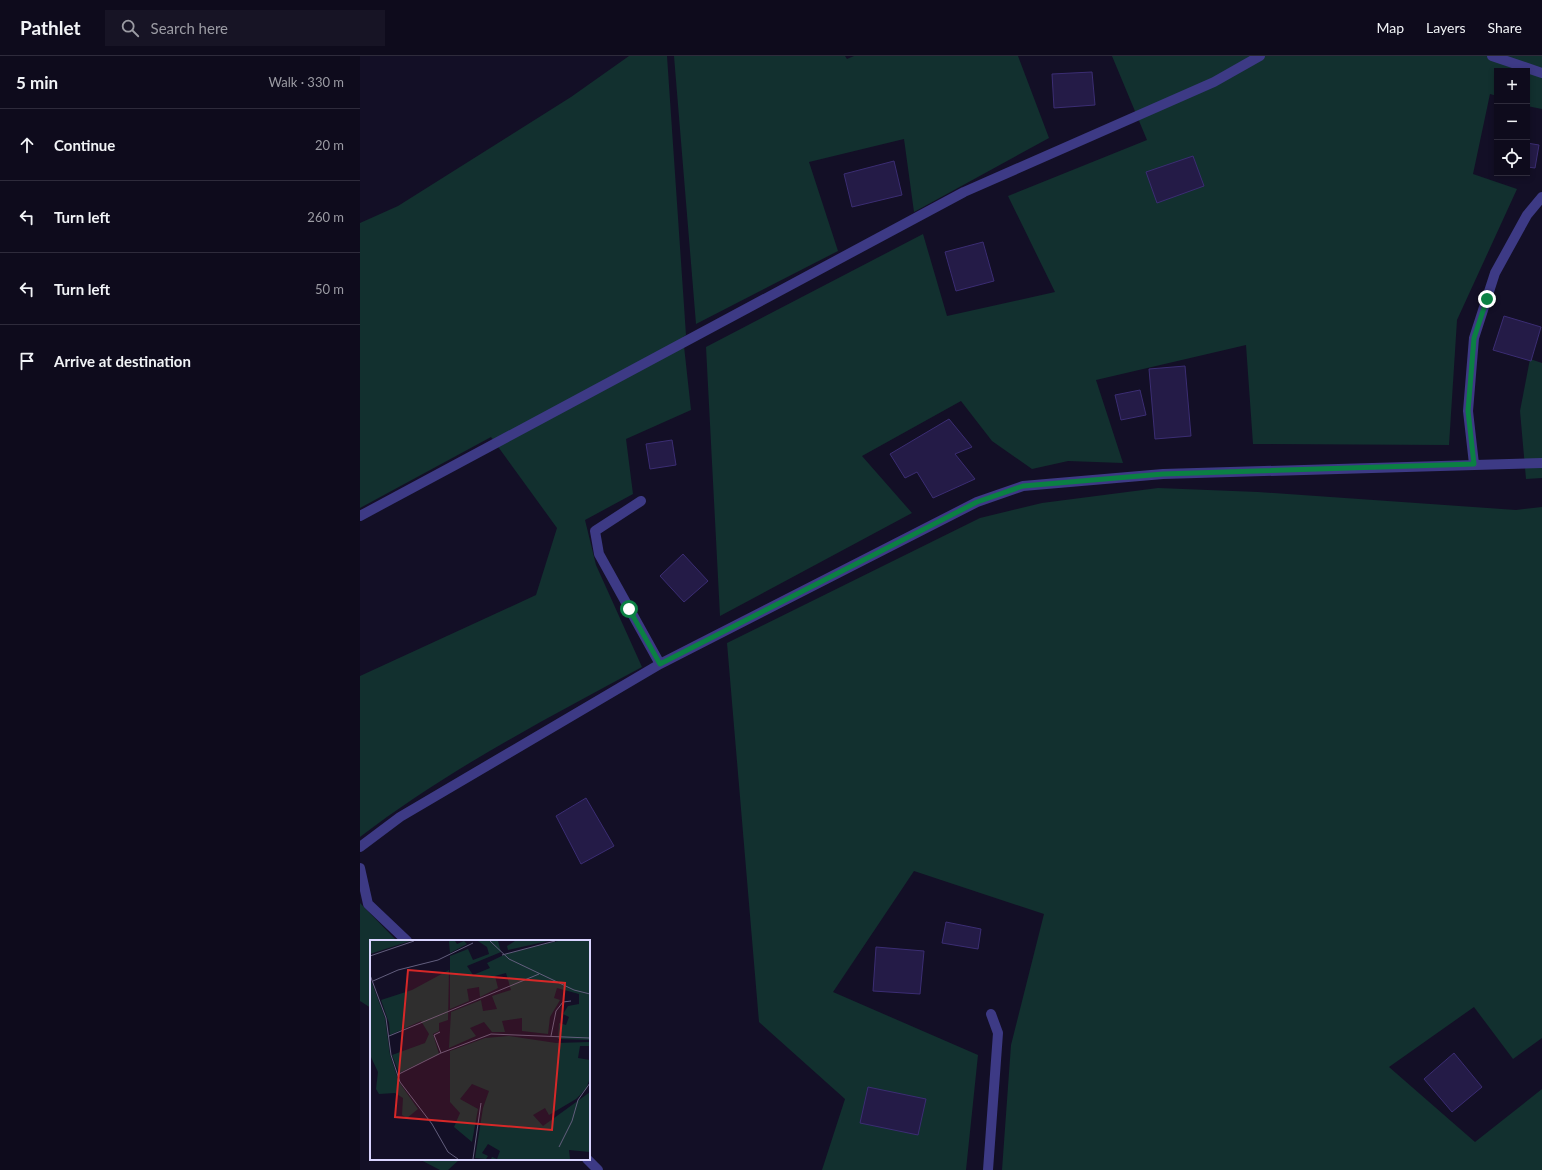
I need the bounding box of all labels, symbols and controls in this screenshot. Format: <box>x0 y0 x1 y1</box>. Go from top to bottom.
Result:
search box <box>105 10 385 46</box>
text: Pathlet <box>20 16 81 39</box>
icon: search <box>119 17 141 39</box>
text: Search here <box>151 19 228 37</box>
text: Map <box>1376 19 1404 36</box>
text: Layers <box>1426 19 1466 36</box>
text: Share <box>1488 19 1522 36</box>
map controls <box>1494 68 1530 176</box>
button: + <box>1494 68 1530 104</box>
text: 5 min <box>16 72 58 93</box>
text: Walk · 330 m <box>268 74 344 90</box>
button: − <box>1494 104 1530 140</box>
icon: ahead <box>16 134 38 156</box>
text: Continue <box>54 136 115 154</box>
text: 20 m <box>315 137 344 153</box>
button: locate <box>1494 140 1530 176</box>
icon: left <box>16 206 38 228</box>
text: Turn left <box>54 208 110 226</box>
text: 260 m <box>307 209 344 225</box>
icon: left <box>16 278 38 300</box>
text: Turn left <box>54 280 110 298</box>
text: 50 m <box>315 281 344 297</box>
route end <box>1478 290 1496 308</box>
icon: arrive <box>16 350 38 372</box>
text: Arrive at destination <box>54 352 191 370</box>
route start <box>620 600 638 618</box>
inset map <box>370 940 590 1160</box>

